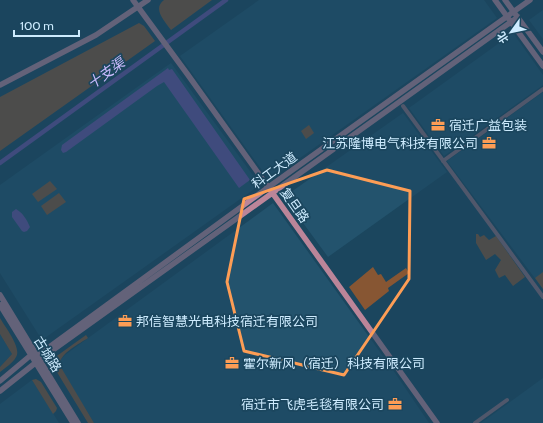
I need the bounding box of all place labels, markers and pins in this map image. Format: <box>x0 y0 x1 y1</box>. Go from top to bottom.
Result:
office icon: 宿迁广益包装 <box>430 117 446 133</box>
place label: 宿迁广益包装 <box>449 117 527 133</box>
place label: 江苏隆博电气科技有限公司 <box>322 135 478 151</box>
office icon: 江苏隆博电气科技有限公司 <box>481 135 497 151</box>
office icon: 邦信智慧光电科技宿迁有限公司 <box>117 313 133 329</box>
place label: 邦信智慧光电科技宿迁有限公司 <box>136 313 318 329</box>
office icon: 霍尔新风（宿迁）科技有限公司 <box>224 355 240 371</box>
place label: 霍尔新风（宿迁）科技有限公司 <box>243 355 425 371</box>
place label: 宿迁市飞虎毛毯有限公司 <box>241 396 384 412</box>
office icon: 宿迁市飞虎毛毯有限公司 <box>387 396 403 412</box>

